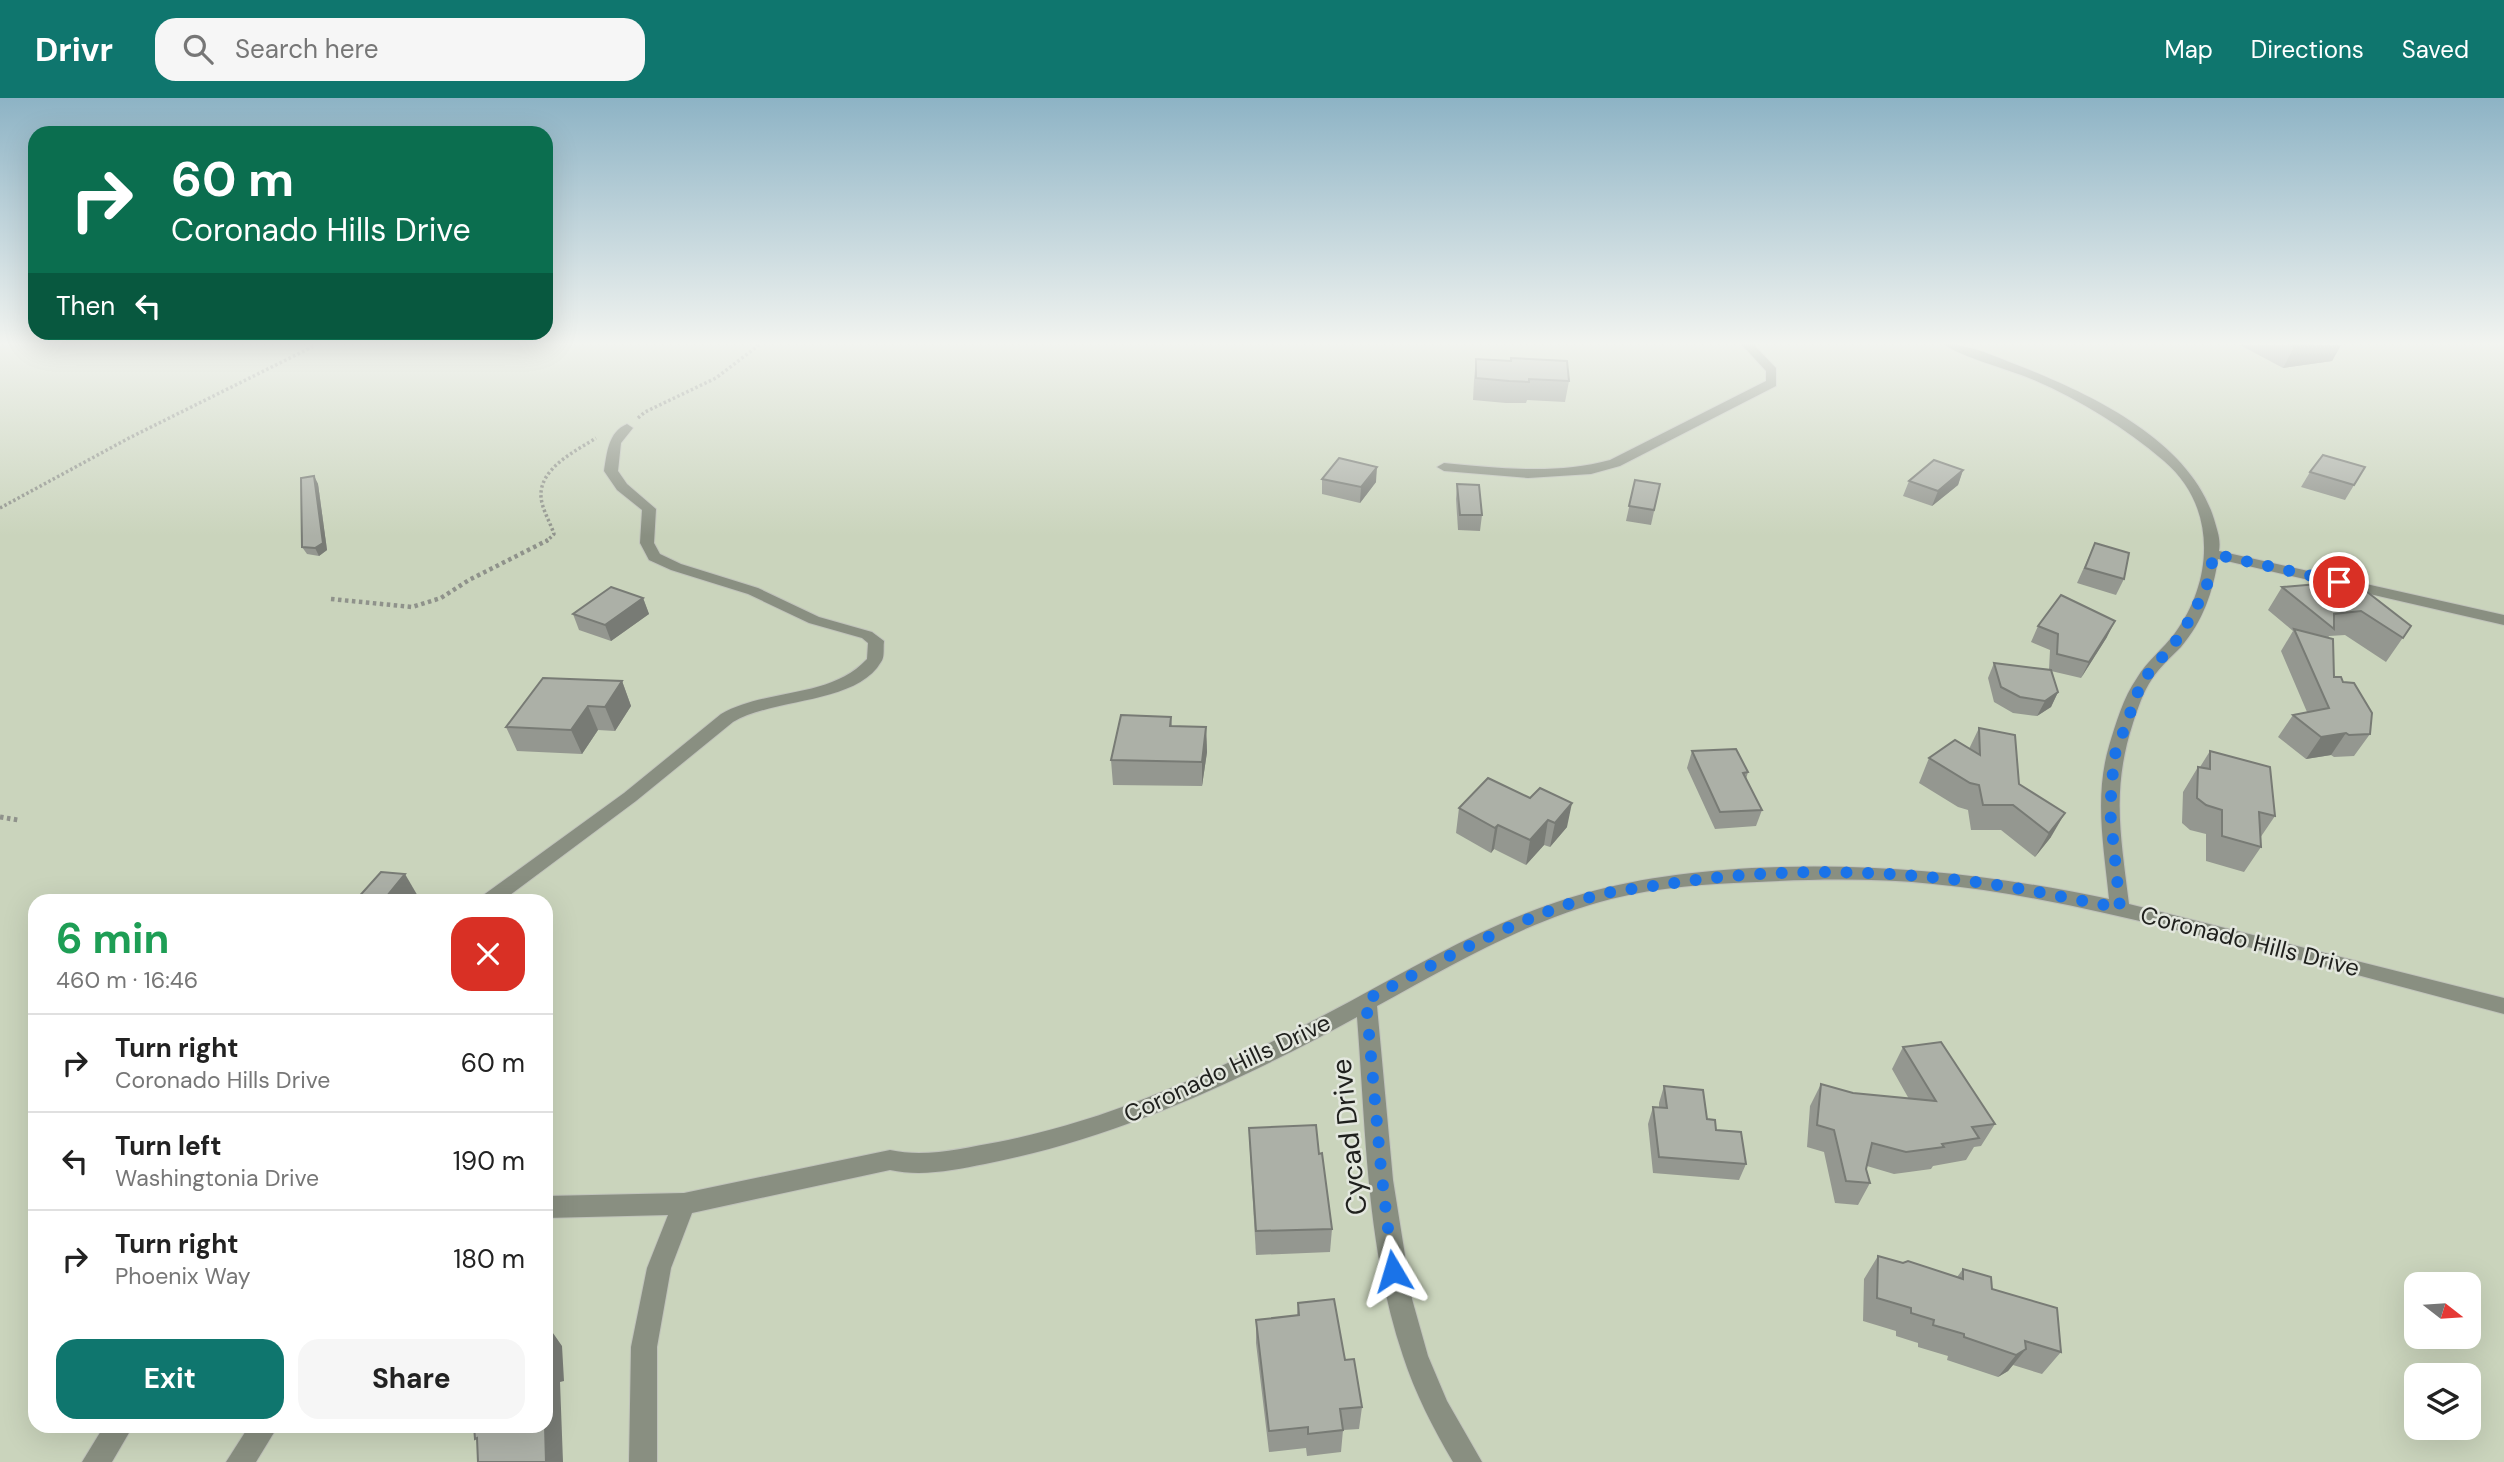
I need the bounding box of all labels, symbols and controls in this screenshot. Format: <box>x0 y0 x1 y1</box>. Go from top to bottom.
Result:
search box <box>155 18 645 81</box>
text: Drivr <box>35 28 113 71</box>
icon: search <box>179 30 217 68</box>
text: Search here <box>235 32 378 66</box>
text: Map <box>2165 34 2213 65</box>
text: Directions <box>2251 34 2364 65</box>
text: Saved <box>2402 34 2469 65</box>
text: 60 m <box>171 147 294 211</box>
icon: right <box>56 154 147 245</box>
text: Coronado Hills Drive <box>171 209 471 251</box>
icon: left <box>129 287 167 325</box>
text: Then <box>56 289 115 323</box>
pin <box>2309 552 2369 612</box>
icon: arrive <box>2320 563 2358 601</box>
street label: Coronado Hills Drive <box>2137 899 2363 983</box>
text: 6 min <box>56 911 169 966</box>
button: close <box>451 917 525 991</box>
text: 460 m · 16:46 <box>56 965 198 995</box>
street label: Coronado Hills Drive <box>1119 1006 1335 1130</box>
text: Turn right <box>115 1031 239 1065</box>
icon: right <box>56 1044 94 1082</box>
text: 60 m <box>461 1046 525 1080</box>
street label: Cycad Drive <box>1322 1057 1376 1217</box>
text: Coronado Hills Drive <box>115 1065 330 1095</box>
text: Turn left <box>115 1129 222 1163</box>
icon: left <box>56 1142 94 1180</box>
text: 190 m <box>453 1144 525 1178</box>
text: Washingtonia Drive <box>115 1163 319 1193</box>
text: Turn right <box>115 1227 239 1261</box>
position arrow <box>1356 1234 1430 1308</box>
icon: right <box>56 1240 94 1278</box>
text: 180 m <box>453 1242 525 1276</box>
text: Phoenix Way <box>115 1261 251 1291</box>
north arrow <box>2404 1272 2482 1349</box>
map controls <box>2404 1272 2481 1440</box>
button: Exit <box>56 1339 284 1419</box>
button: Share <box>298 1339 525 1419</box>
button: layers <box>2404 1363 2481 1440</box>

